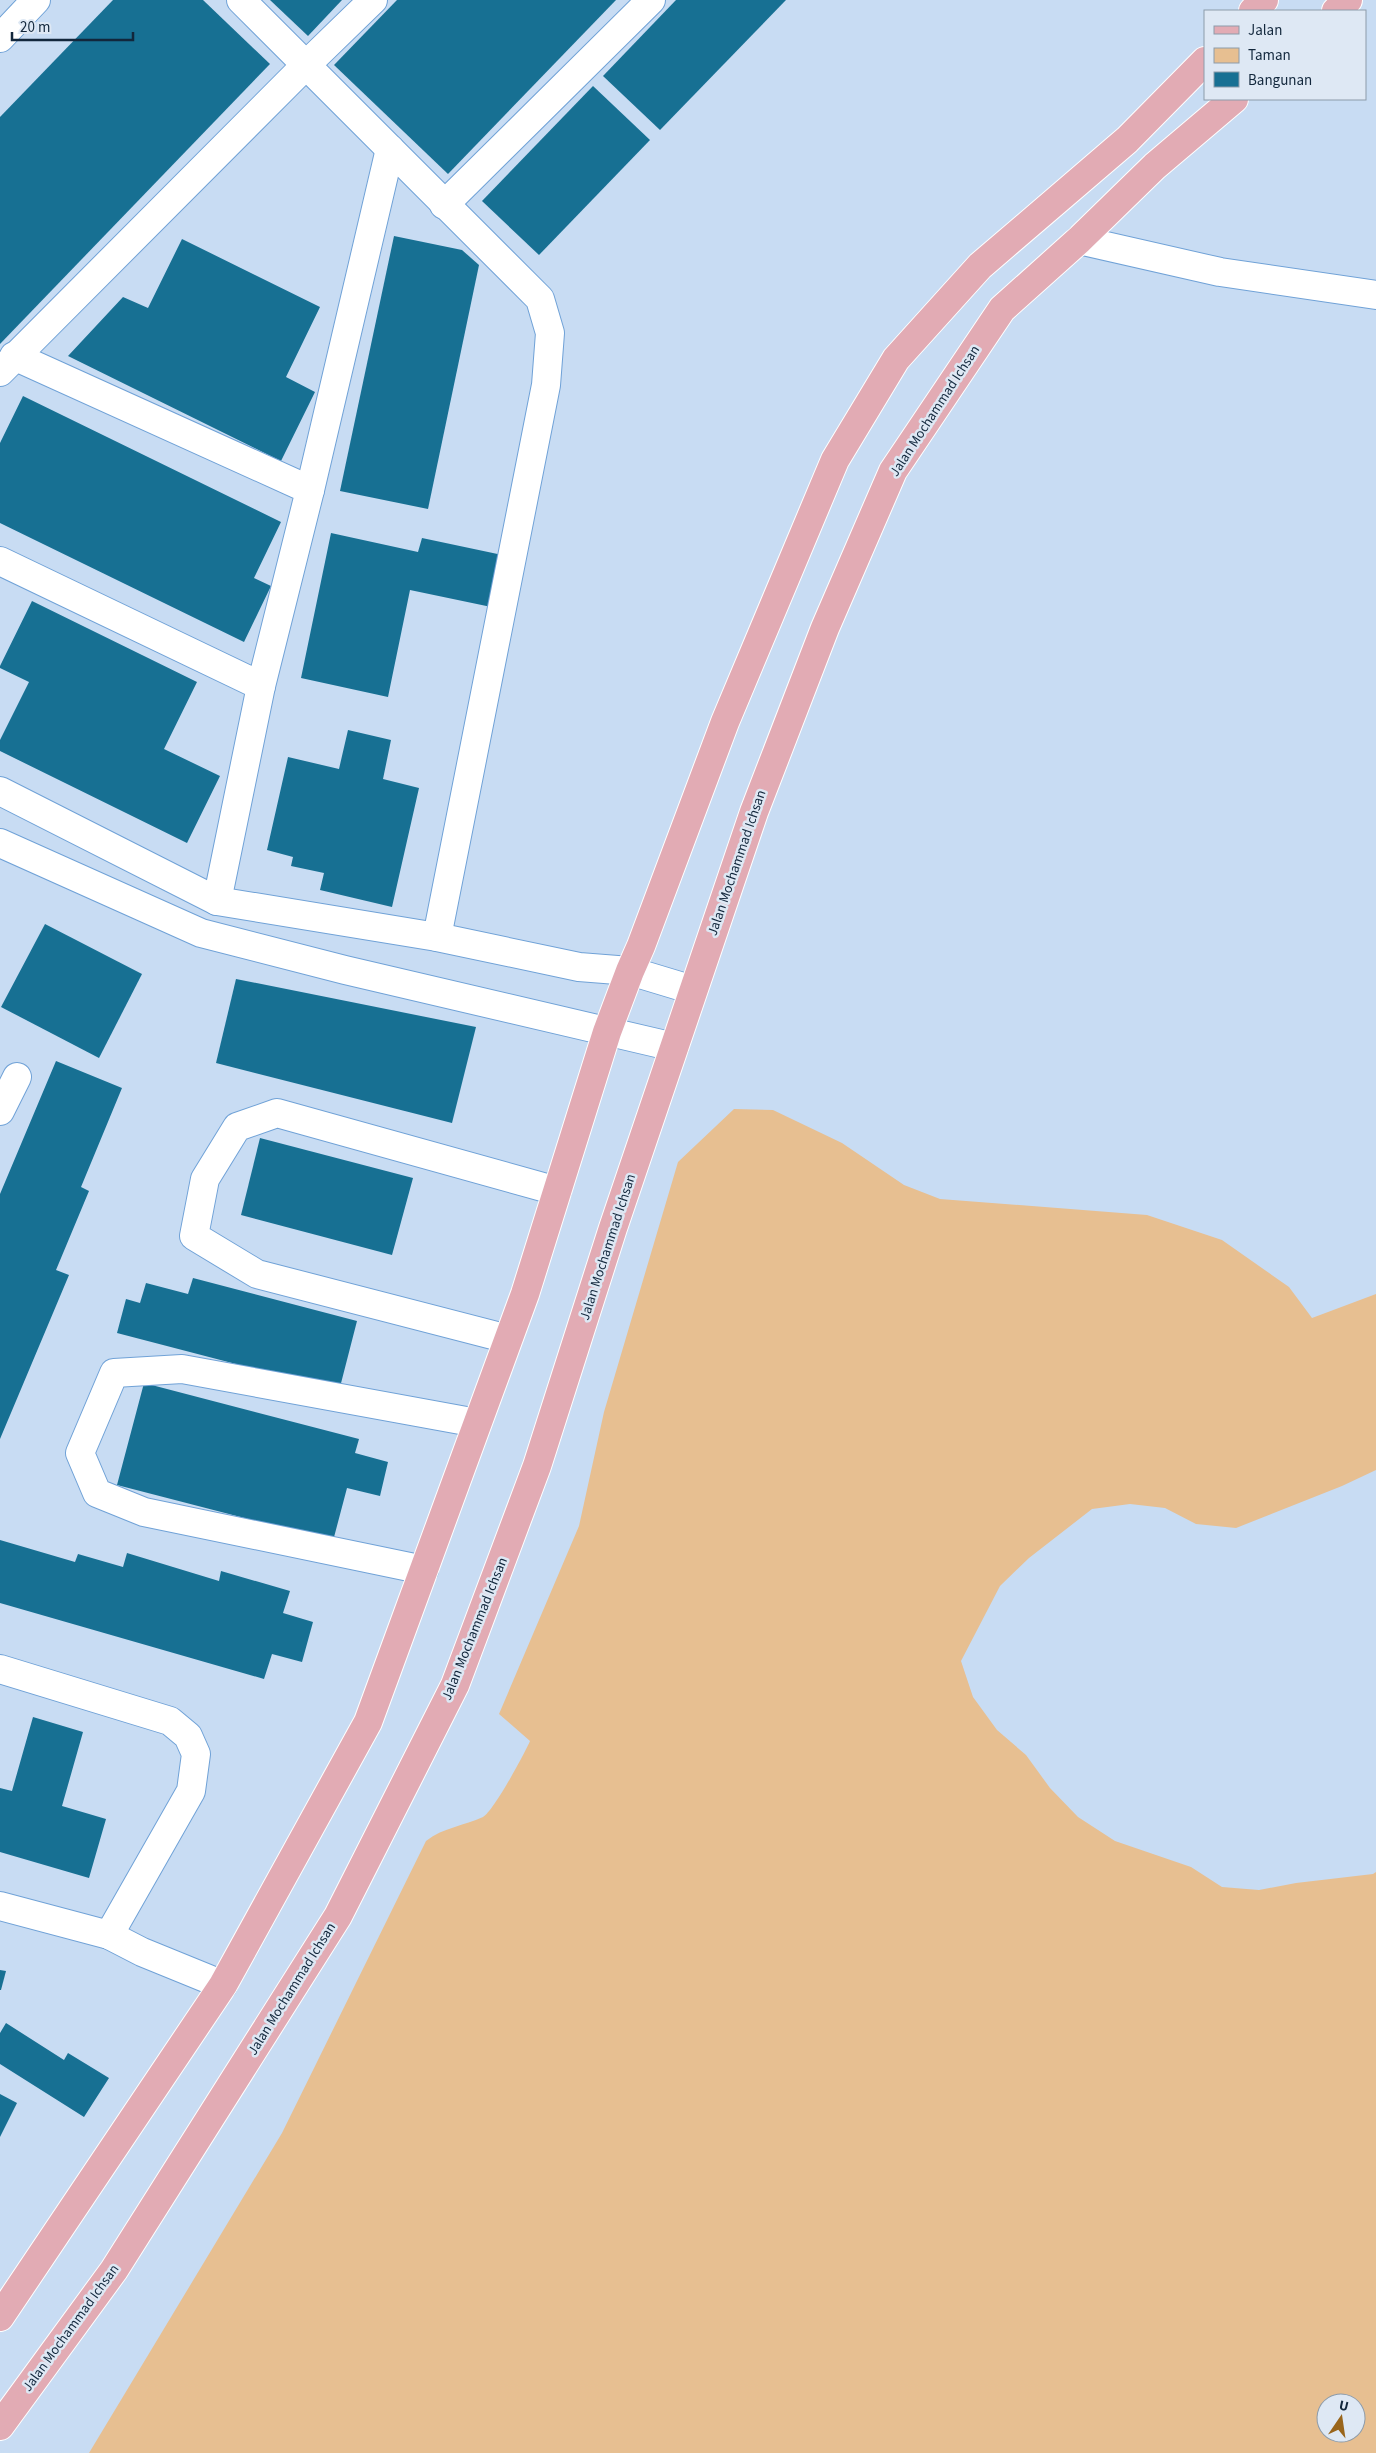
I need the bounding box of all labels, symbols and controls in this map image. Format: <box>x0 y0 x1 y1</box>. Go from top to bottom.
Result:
scale bar <box>12 10 134 42</box>
legend <box>1204 10 1366 100</box>
text: 20 m <box>20 17 50 38</box>
text: Jalan <box>1248 20 1282 41</box>
text: Taman <box>1248 45 1291 66</box>
text: Bangunan <box>1248 70 1312 91</box>
street label: Jalan Mochammad Ichsan <box>885 341 985 481</box>
street label: Jalan Mochammad Ichsan <box>703 788 771 938</box>
street label: Jalan Mochammad Ichsan <box>575 1171 641 1323</box>
street label: Jalan Mochammad Ichsan <box>437 1554 513 1704</box>
street label: Jalan Mochammad Ichsan <box>243 1919 341 2059</box>
street label: Jalan Mochammad Ichsan <box>18 2260 124 2396</box>
north arrow <box>1316 2393 1366 2443</box>
text: U <box>1337 2396 1350 2417</box>

